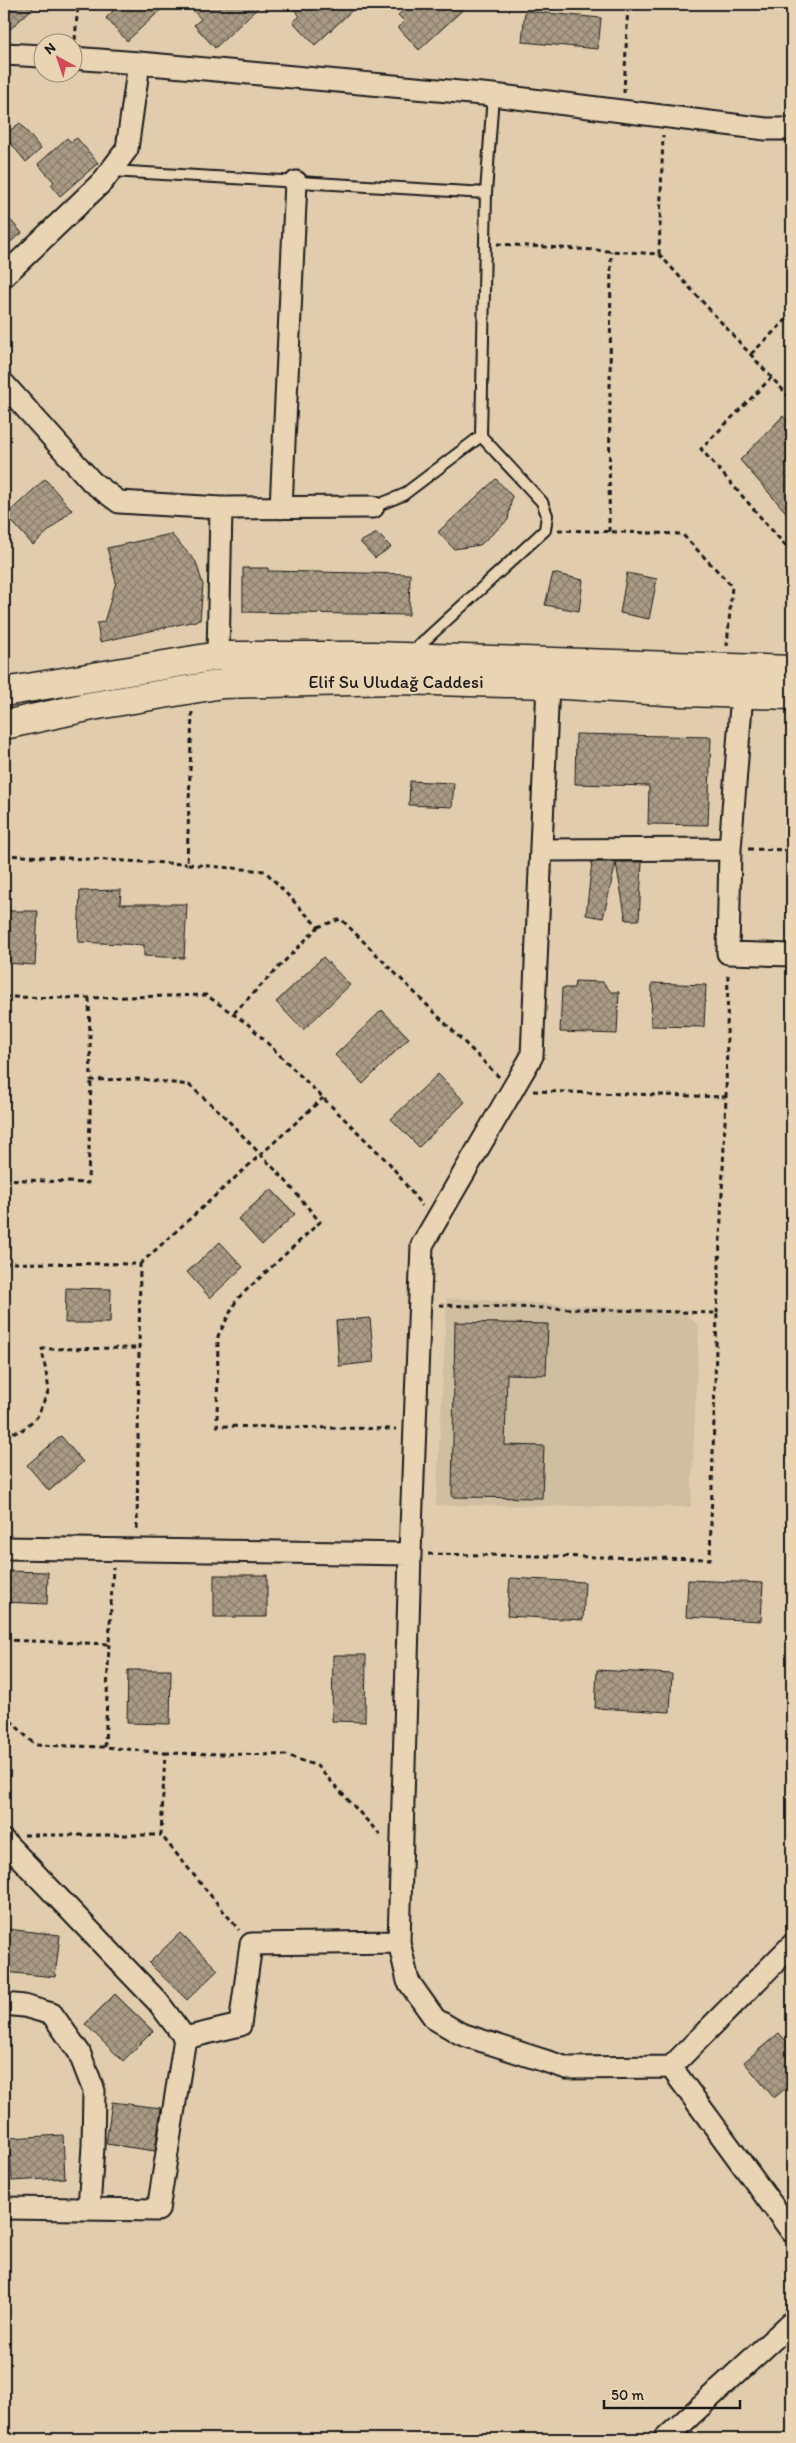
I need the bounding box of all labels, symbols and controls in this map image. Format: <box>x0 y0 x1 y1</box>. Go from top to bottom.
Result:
north arrow <box>32 32 82 82</box>
text: N <box>41 39 59 58</box>
street label: Elif Su Uludağ Caddesi <box>308 671 484 693</box>
scale bar <box>604 2378 740 2410</box>
text: 50 m <box>611 2386 644 2404</box>

